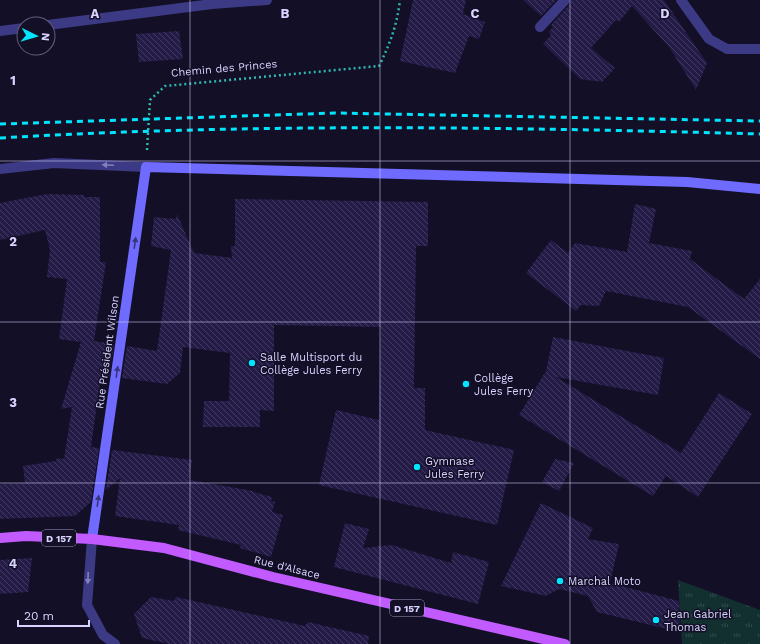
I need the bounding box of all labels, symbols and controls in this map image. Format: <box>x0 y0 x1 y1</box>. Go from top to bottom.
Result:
text: A <box>91 6 100 21</box>
text: B <box>281 6 290 21</box>
text: C <box>471 6 480 21</box>
text: D <box>660 6 670 21</box>
north arrow <box>16 16 56 56</box>
text: N <box>39 32 52 41</box>
street label: Chemin des Princes <box>170 57 278 80</box>
text: 1 <box>10 73 16 88</box>
one-way arrow <box>101 162 114 168</box>
text: 2 <box>9 234 17 249</box>
one-way arrow <box>132 237 138 249</box>
street label: Rue Président Wilson <box>93 295 122 410</box>
place label: Salle Multisport du Collège Jules Ferry <box>260 351 363 377</box>
marker: Salle Multisport du Collège Jules Ferry <box>247 358 257 368</box>
one-way arrow <box>114 366 120 378</box>
place label: Collège Jules Ferry <box>474 372 534 398</box>
marker: Collège Jules Ferry <box>461 379 471 389</box>
text: 3 <box>9 395 17 410</box>
place label: Gymnase Jules Ferry <box>425 455 485 481</box>
marker: Gymnase Jules Ferry <box>412 462 422 472</box>
one-way arrow <box>95 495 101 507</box>
road number: D 157 <box>42 530 76 546</box>
street label: Rue d'Alsace <box>253 553 321 582</box>
text: 4 <box>9 556 18 571</box>
one-way arrow <box>85 572 92 584</box>
place label: Marchal Moto <box>568 575 641 588</box>
marker: Marchal Moto <box>555 576 565 586</box>
road number: D 157 <box>390 600 424 616</box>
scale bar <box>18 602 89 628</box>
place label: Jean Gabriel Thomas <box>664 608 732 634</box>
text: 20 m <box>24 609 54 623</box>
marker: Jean Gabriel Thomas <box>651 615 661 625</box>

